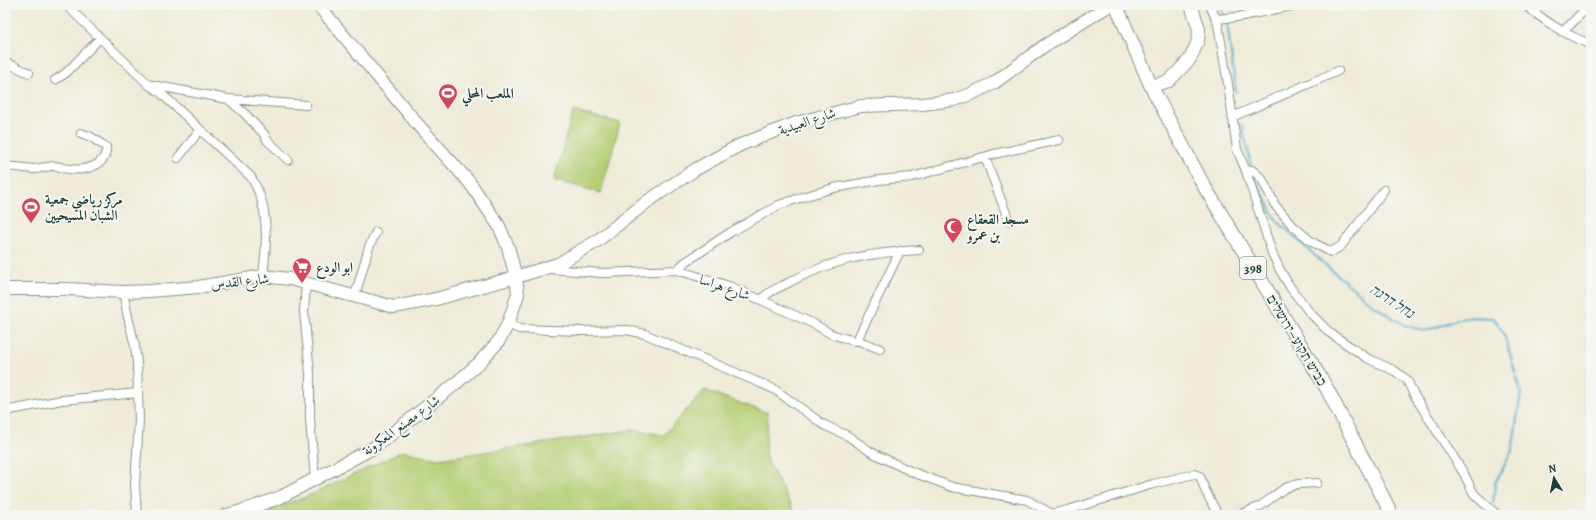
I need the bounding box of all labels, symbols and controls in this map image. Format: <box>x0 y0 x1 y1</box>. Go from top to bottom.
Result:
sports icon: الملعب المحلي <box>437 82 459 110</box>
place label: الملعب المحلي <box>461 84 514 107</box>
street label: شارع العبيدية <box>776 103 839 142</box>
place label: مركز رياضي جمعية الشبان المسيحيين <box>45 190 123 225</box>
sports icon: مركز رياضي جمعية الشبان المسيحيين <box>20 196 42 224</box>
place label: مسجد القعقاع بن عمرو <box>965 210 1029 245</box>
mosque icon: مسجد القعقاع بن عمرو <box>942 216 964 244</box>
supermarket icon: ابو الودع <box>291 256 313 284</box>
road number: 398 <box>1240 257 1266 279</box>
place label: ابو الودع <box>316 258 353 279</box>
street label: شارع القدس <box>210 269 270 296</box>
street label: شارع هراسا <box>696 270 753 307</box>
water label: נחל דרגה <box>1366 279 1419 323</box>
street label: כביש תקוע–ירושלים <box>1262 291 1331 389</box>
street label: شارع مصنع المعكرونة <box>359 391 446 463</box>
north arrow <box>1534 458 1574 498</box>
text: N <box>1547 461 1558 477</box>

